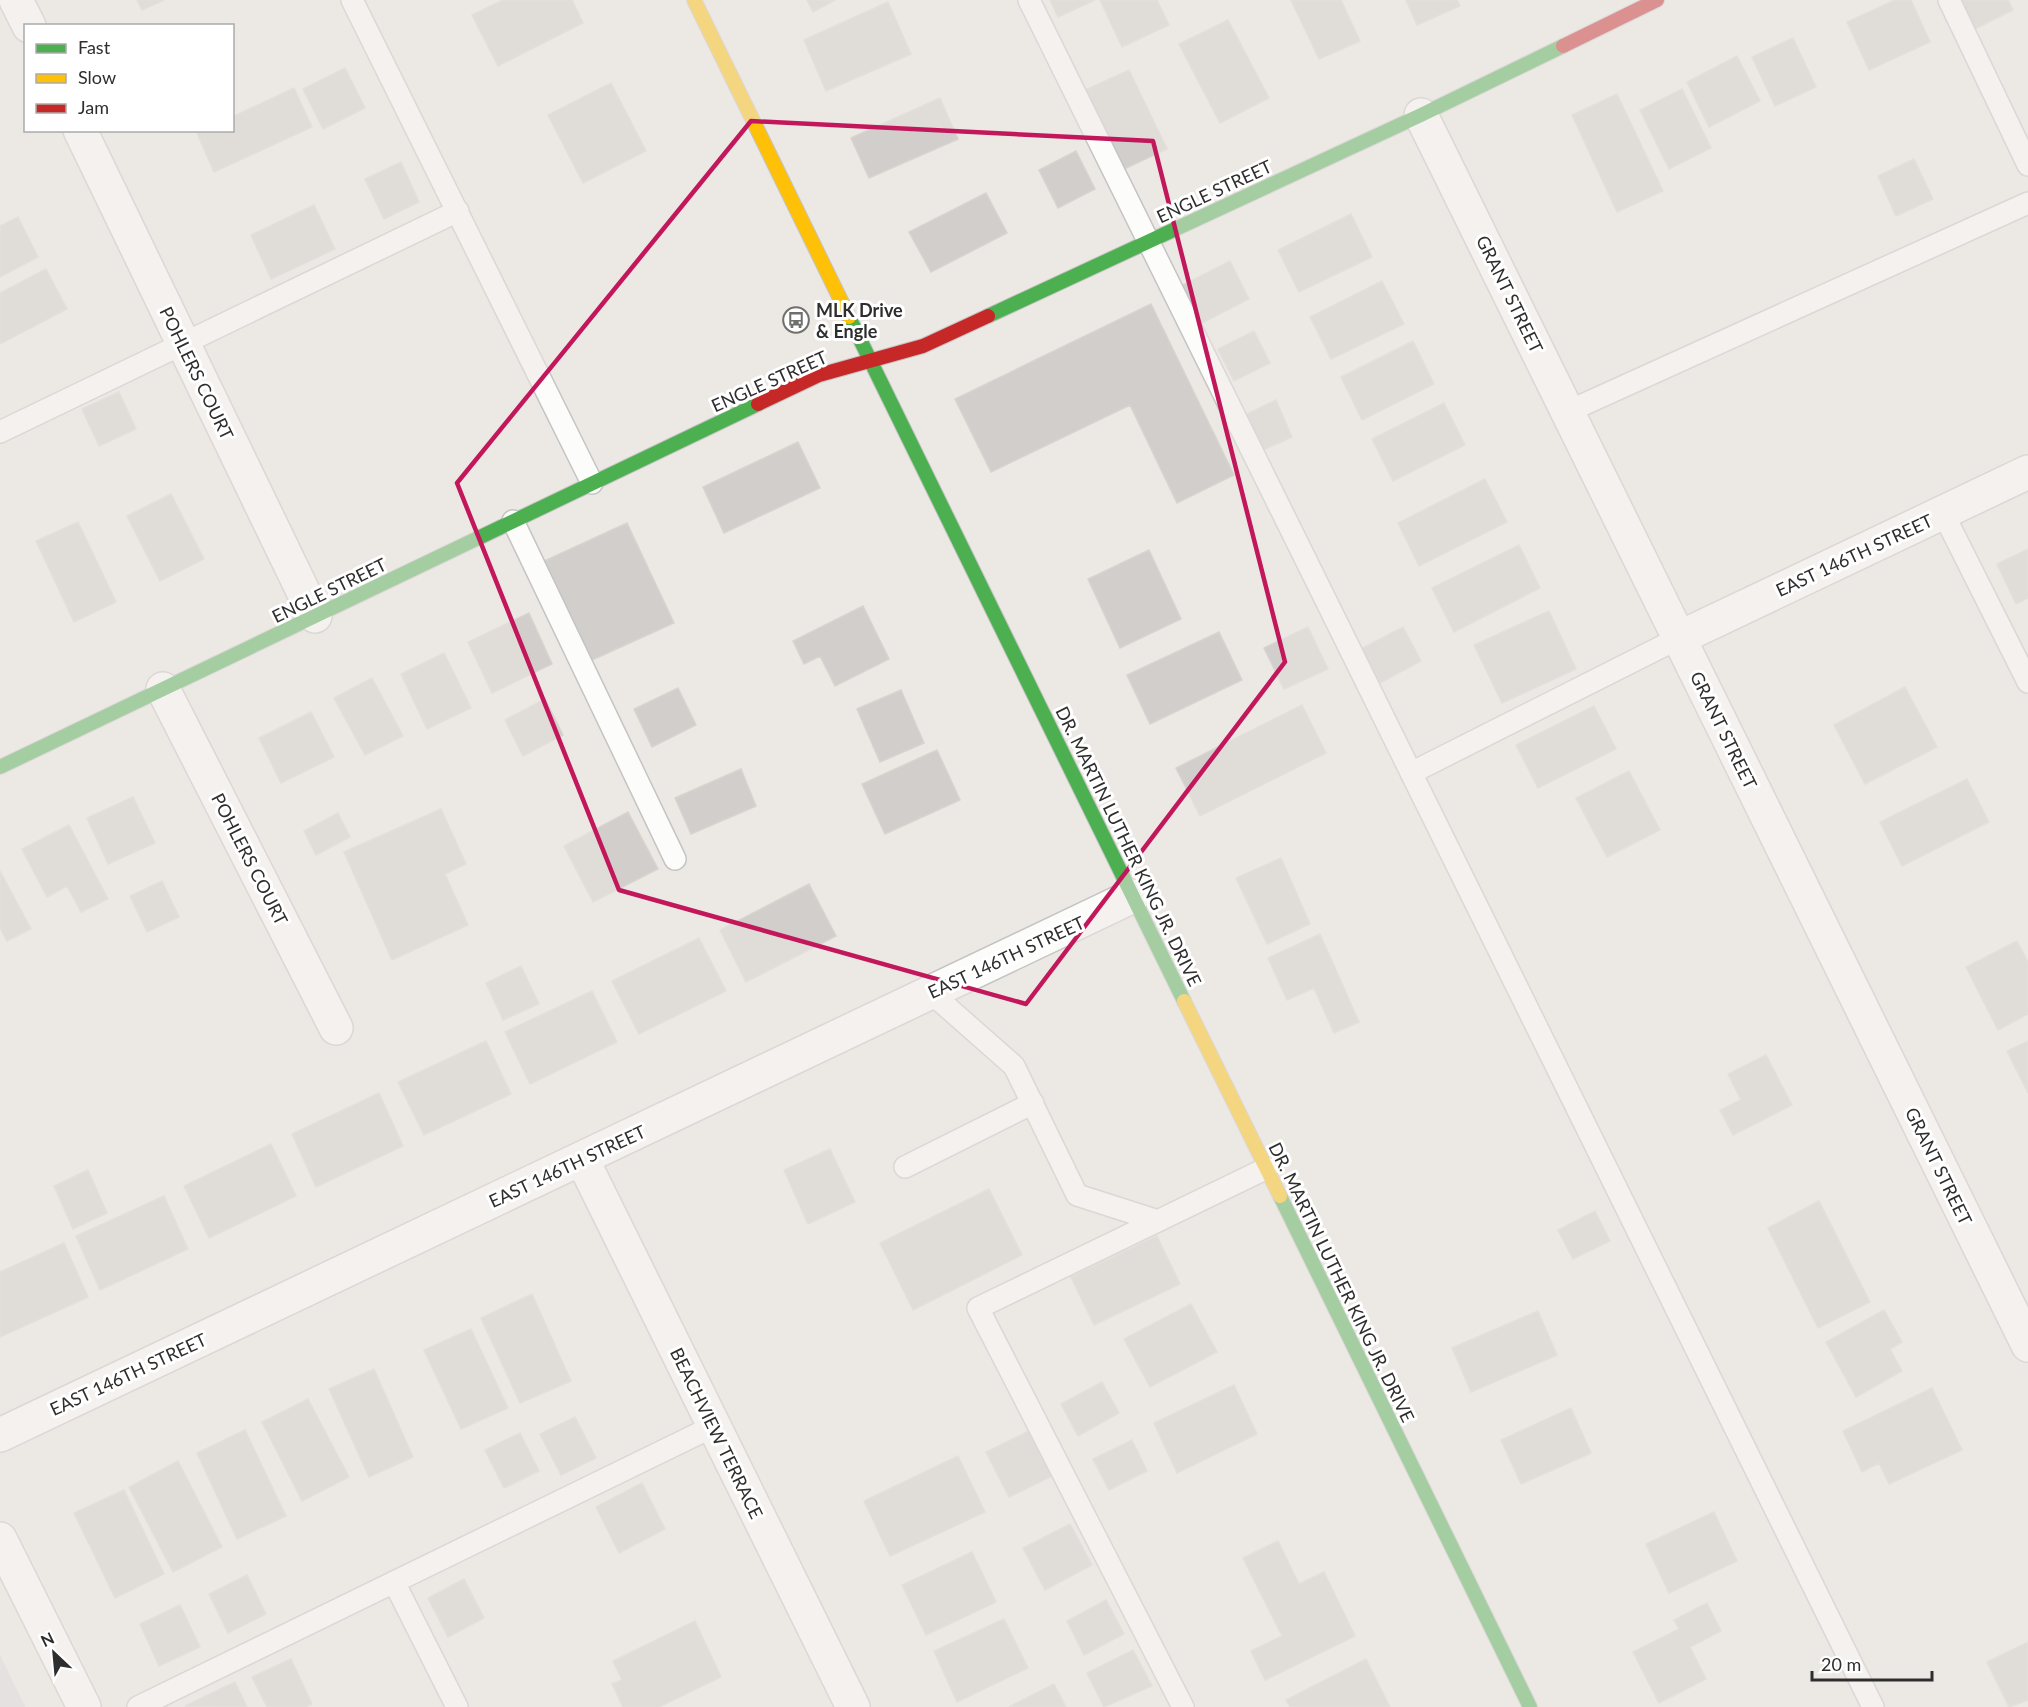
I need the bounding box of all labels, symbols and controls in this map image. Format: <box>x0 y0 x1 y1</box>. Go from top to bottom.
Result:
legend <box>24 24 234 132</box>
text: Fast <box>78 36 111 58</box>
text: Slow <box>78 66 116 88</box>
text: Jam <box>78 96 109 118</box>
street label: ENGLE STREET <box>1153 155 1275 227</box>
street label: GRANT STREET <box>1472 232 1548 357</box>
place label: MLK Drive & Engle <box>816 299 903 342</box>
street label: POHLERS COURT <box>155 303 239 443</box>
bus stop icon: MLK Drive & Engle <box>781 305 811 335</box>
street label: ENGLE STREET <box>708 345 831 416</box>
street label: EAST 146TH STREET <box>1772 509 1936 601</box>
street label: ENGLE STREET <box>268 553 390 627</box>
street label: GRANT STREET <box>1686 668 1762 793</box>
street label: DR. MARTIN LUTHER KING JR. DRIVE <box>1051 703 1207 989</box>
street label: POHLERS COURT <box>207 789 293 929</box>
street label: EAST 146TH STREET <box>924 911 1088 1003</box>
street label: GRANT STREET <box>1901 1104 1977 1229</box>
street label: EAST 146TH STREET <box>485 1120 649 1212</box>
street label: DR. MARTIN LUTHER KING JR. DRIVE <box>1264 1139 1420 1425</box>
street label: EAST 146TH STREET <box>46 1328 210 1420</box>
street label: BEACHVIEW TERRACE <box>666 1344 768 1522</box>
north arrow <box>24 1623 84 1683</box>
text: N <box>38 1628 57 1650</box>
scale bar <box>1812 1644 1932 1682</box>
text: 20 m <box>1821 1653 1861 1675</box>

